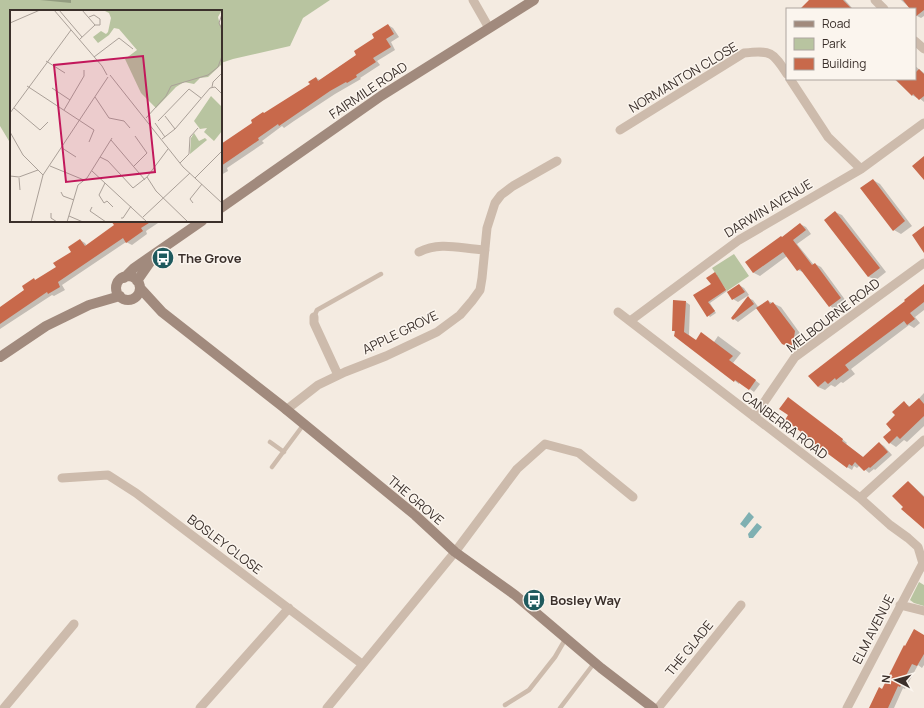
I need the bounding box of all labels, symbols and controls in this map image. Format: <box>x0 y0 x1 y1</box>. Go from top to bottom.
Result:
legend <box>786 8 916 80</box>
inset map <box>10 10 222 222</box>
text: Road <box>822 15 850 32</box>
text: Park <box>822 35 847 52</box>
street label: NORMANTON CLOSE <box>625 37 741 117</box>
text: Building <box>822 55 866 72</box>
street label: FAIRMILE ROAD <box>325 57 411 123</box>
street label: DARWIN AVENUE <box>721 175 815 241</box>
bus stop icon: The Grove <box>150 245 176 271</box>
place label: The Grove <box>178 249 242 267</box>
street label: MELBOURNE ROAD <box>783 274 884 356</box>
street label: APPLE GROVE <box>359 306 441 358</box>
street label: CANBERRA ROAD <box>738 387 832 463</box>
street label: THE GROVE <box>384 471 448 529</box>
street label: BOSLEY CLOSE <box>184 510 266 578</box>
bus stop icon: Bosley Way <box>521 587 547 613</box>
place label: Bosley Way <box>550 591 622 609</box>
street label: ELM AVENUE <box>848 591 898 667</box>
street label: THE GLADE <box>661 616 717 680</box>
north arrow <box>876 660 916 700</box>
text: N <box>878 674 893 684</box>

